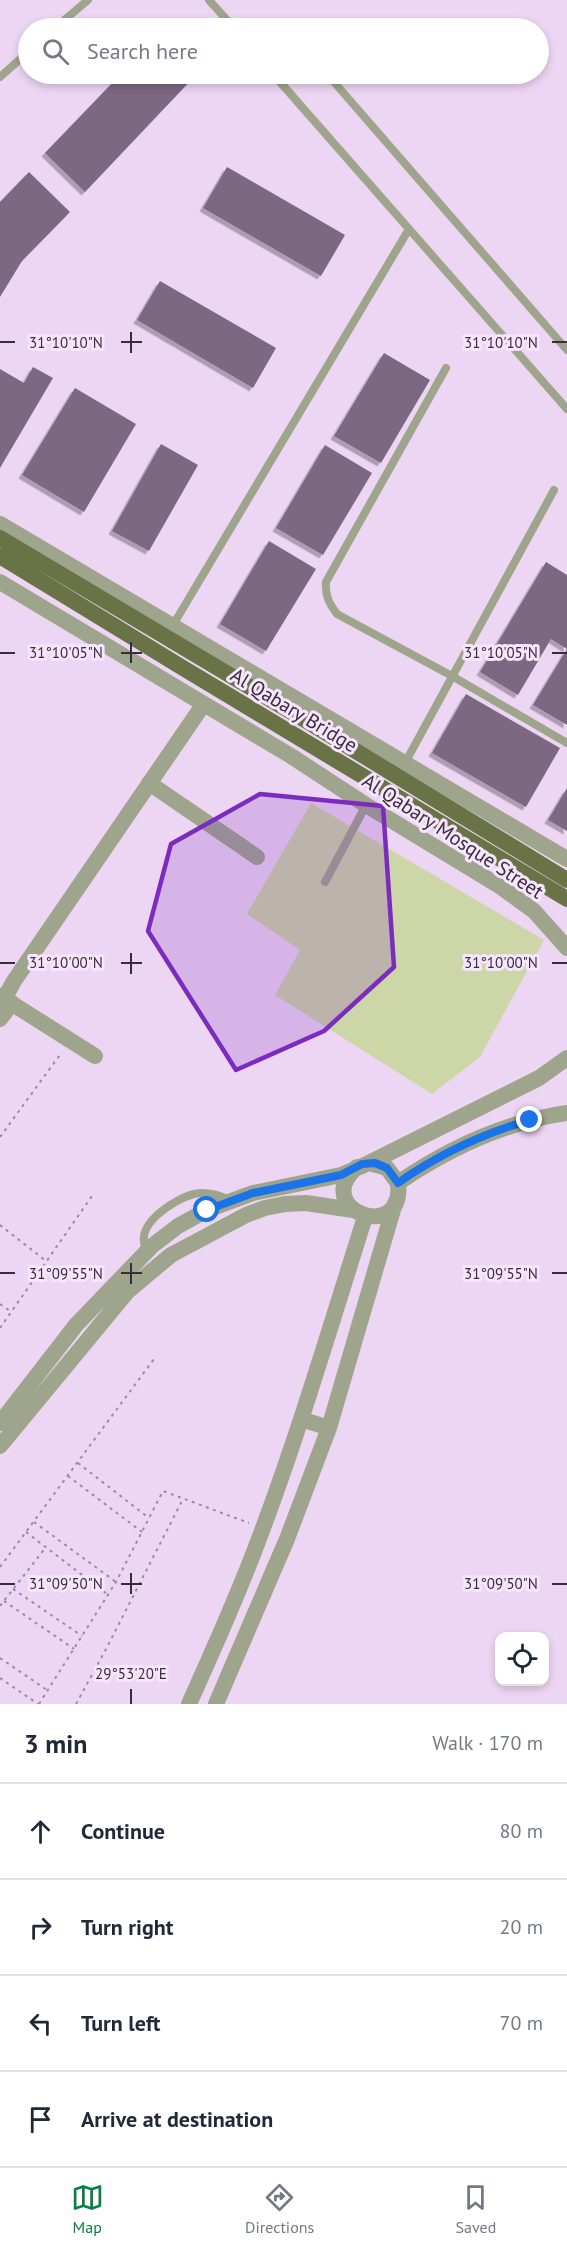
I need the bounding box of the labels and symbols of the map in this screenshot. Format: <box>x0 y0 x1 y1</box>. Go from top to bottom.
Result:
text: 31°10'10"N <box>29 333 103 352</box>
text: 31°10'10"N <box>464 333 538 352</box>
text: 31°10'05"N <box>29 643 103 662</box>
text: 31°10'05"N <box>464 643 538 662</box>
street label: Al Qabary Bridge <box>226 662 362 758</box>
street label: Al Qabary Mosque Street <box>357 768 549 904</box>
text: 31°10'00"N <box>29 953 103 972</box>
text: 31°10'00"N <box>464 953 538 972</box>
route end <box>516 1106 542 1132</box>
route start <box>193 1196 219 1222</box>
text: 31°09'55"N <box>29 1264 103 1283</box>
text: 31°09'55"N <box>464 1264 538 1283</box>
text: 31°09'50"N <box>29 1574 103 1593</box>
text: 31°09'50"N <box>464 1574 538 1593</box>
text: 29°53'20"E <box>95 1664 167 1683</box>

